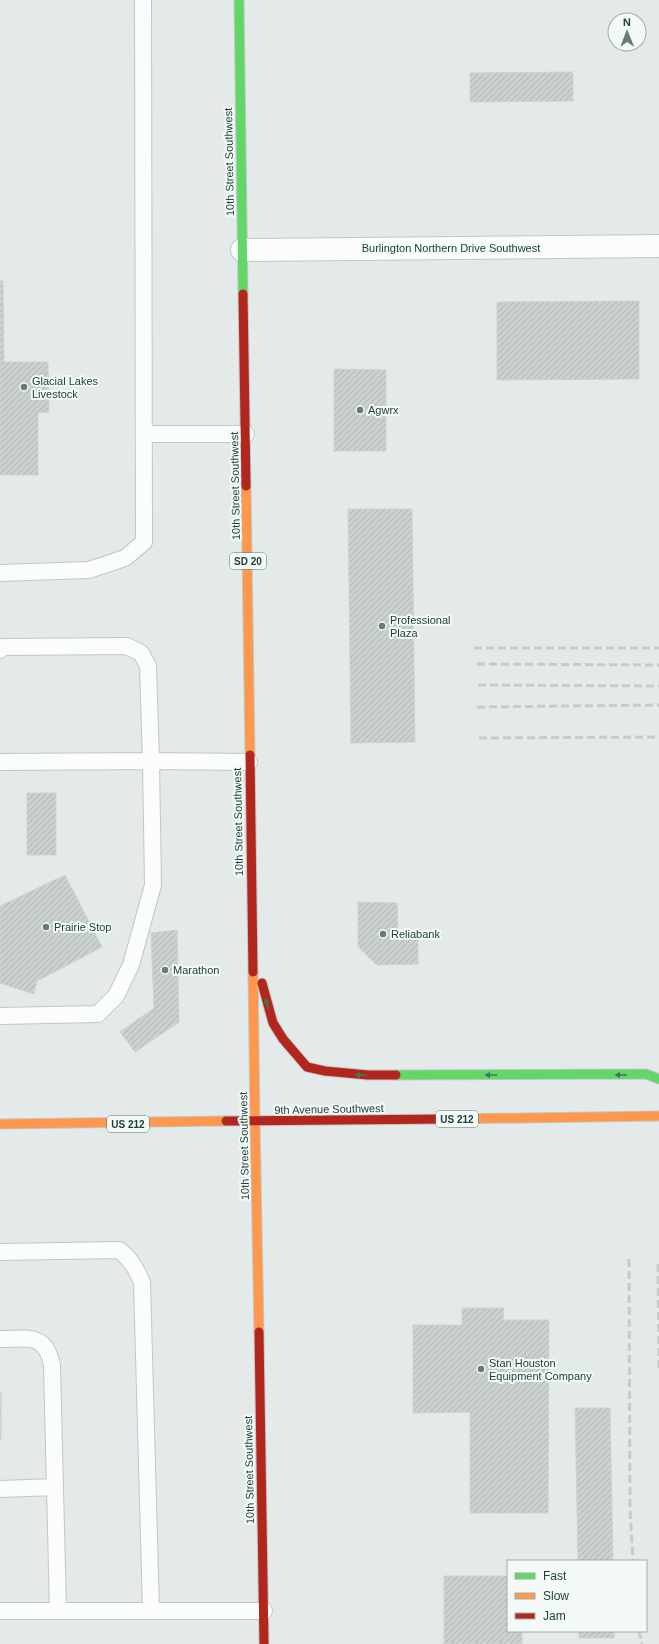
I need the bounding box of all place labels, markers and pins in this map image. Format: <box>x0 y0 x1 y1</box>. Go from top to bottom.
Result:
place label: Glacial Lakes Livestock <box>32 375 99 400</box>
marker: Glacial Lakes Livestock <box>19 382 29 392</box>
place label: Agwrx <box>368 404 399 416</box>
marker: Agwrx <box>355 405 365 415</box>
place label: Professional Plaza <box>390 614 451 639</box>
marker: Professional Plaza <box>377 621 387 631</box>
place label: Prairie Stop <box>54 921 111 933</box>
marker: Prairie Stop <box>41 922 51 932</box>
place label: Reliabank <box>391 928 440 940</box>
marker: Reliabank <box>378 929 388 939</box>
place label: Marathon <box>173 964 219 976</box>
marker: Marathon <box>160 965 170 975</box>
place label: Stan Houston Equipment Company <box>489 1357 592 1382</box>
marker: Stan Houston Equipment Company <box>476 1364 486 1374</box>

